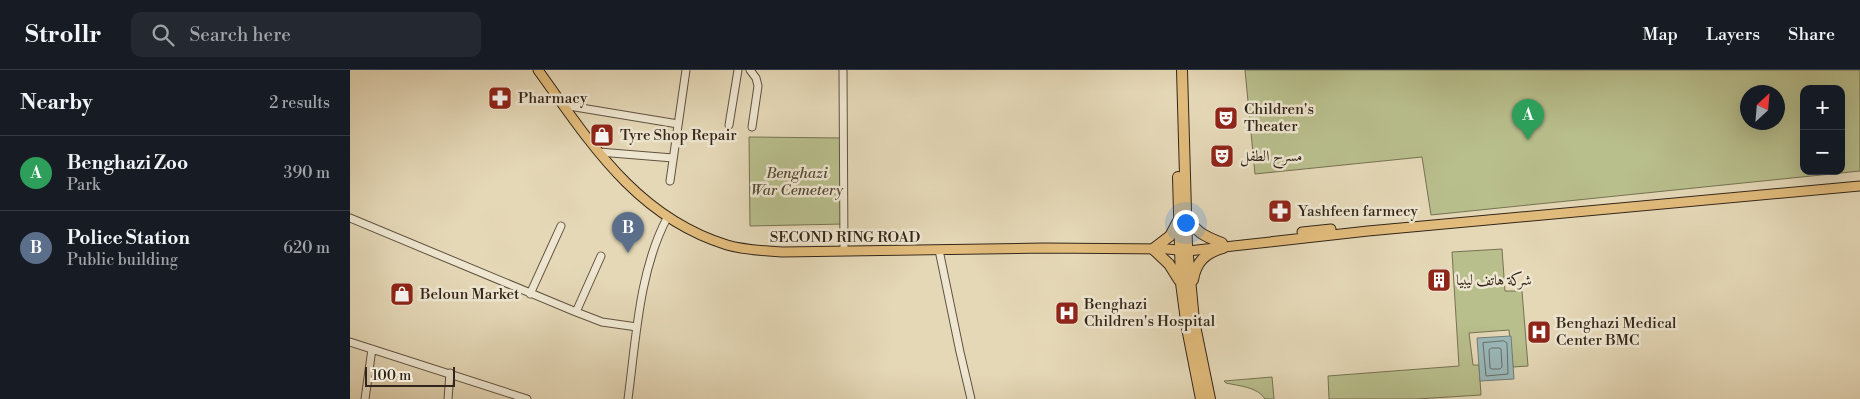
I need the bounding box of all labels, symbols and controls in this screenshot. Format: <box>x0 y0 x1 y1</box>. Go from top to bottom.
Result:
search box <box>131 12 481 57</box>
text: Strollr <box>25 20 101 50</box>
icon: search <box>149 21 177 49</box>
text: Search here <box>189 23 291 47</box>
text: Map <box>1643 23 1678 46</box>
text: Layers <box>1706 23 1760 46</box>
text: Share <box>1788 23 1835 46</box>
pharmacy icon: Pharmacy <box>487 85 513 111</box>
north arrow <box>1740 85 1785 130</box>
map controls <box>1800 85 1845 175</box>
button: + <box>1800 85 1845 130</box>
place label: Pharmacy <box>518 89 588 108</box>
text: Nearby <box>20 90 93 116</box>
text: 2 results <box>269 93 330 113</box>
pin: A <box>1512 99 1544 140</box>
place label: Children's Theater <box>1244 100 1314 136</box>
theatre icon: Children's Theater <box>1213 105 1239 131</box>
shop icon: Tyre Shop Repair <box>589 122 615 148</box>
place label: Tyre Shop Repair <box>620 126 737 145</box>
button: − <box>1800 130 1845 175</box>
theatre icon: مسرح الطفل <box>1209 143 1235 169</box>
place label: مسرح الطفل <box>1240 147 1302 169</box>
text: Benghazi Zoo <box>67 151 188 175</box>
text: A <box>30 163 42 183</box>
text: 390 m <box>284 163 330 183</box>
park label: Benghazi War Cemetery <box>751 164 844 200</box>
text: Park <box>67 175 100 195</box>
pharmacy icon: Yashfeen farmecy <box>1267 198 1293 224</box>
place label: Yashfeen farmecy <box>1297 202 1419 221</box>
your location <box>1173 210 1199 236</box>
pin: B <box>612 212 644 253</box>
text: Police Station <box>67 226 190 250</box>
street label: SECOND RING ROAD <box>770 228 920 247</box>
text: B <box>30 238 42 258</box>
text: 620 m <box>283 238 330 258</box>
text: Public building <box>67 250 178 270</box>
building icon: شركة هاتف ليبيا <box>1426 267 1452 293</box>
place label: شركة هاتف ليبيا <box>1456 271 1532 290</box>
shop icon: Beloun Market <box>389 281 415 307</box>
place label: Beloun Market <box>419 285 520 304</box>
place label: Benghazi Children's Hospital <box>1083 295 1216 331</box>
hospital icon: Benghazi Children's Hospital <box>1054 300 1080 326</box>
place label: Benghazi Medical Center BMC <box>1555 314 1677 350</box>
hospital icon: Benghazi Medical Center BMC <box>1526 319 1552 345</box>
scale bar <box>365 364 455 387</box>
text: 100 m <box>372 367 411 385</box>

